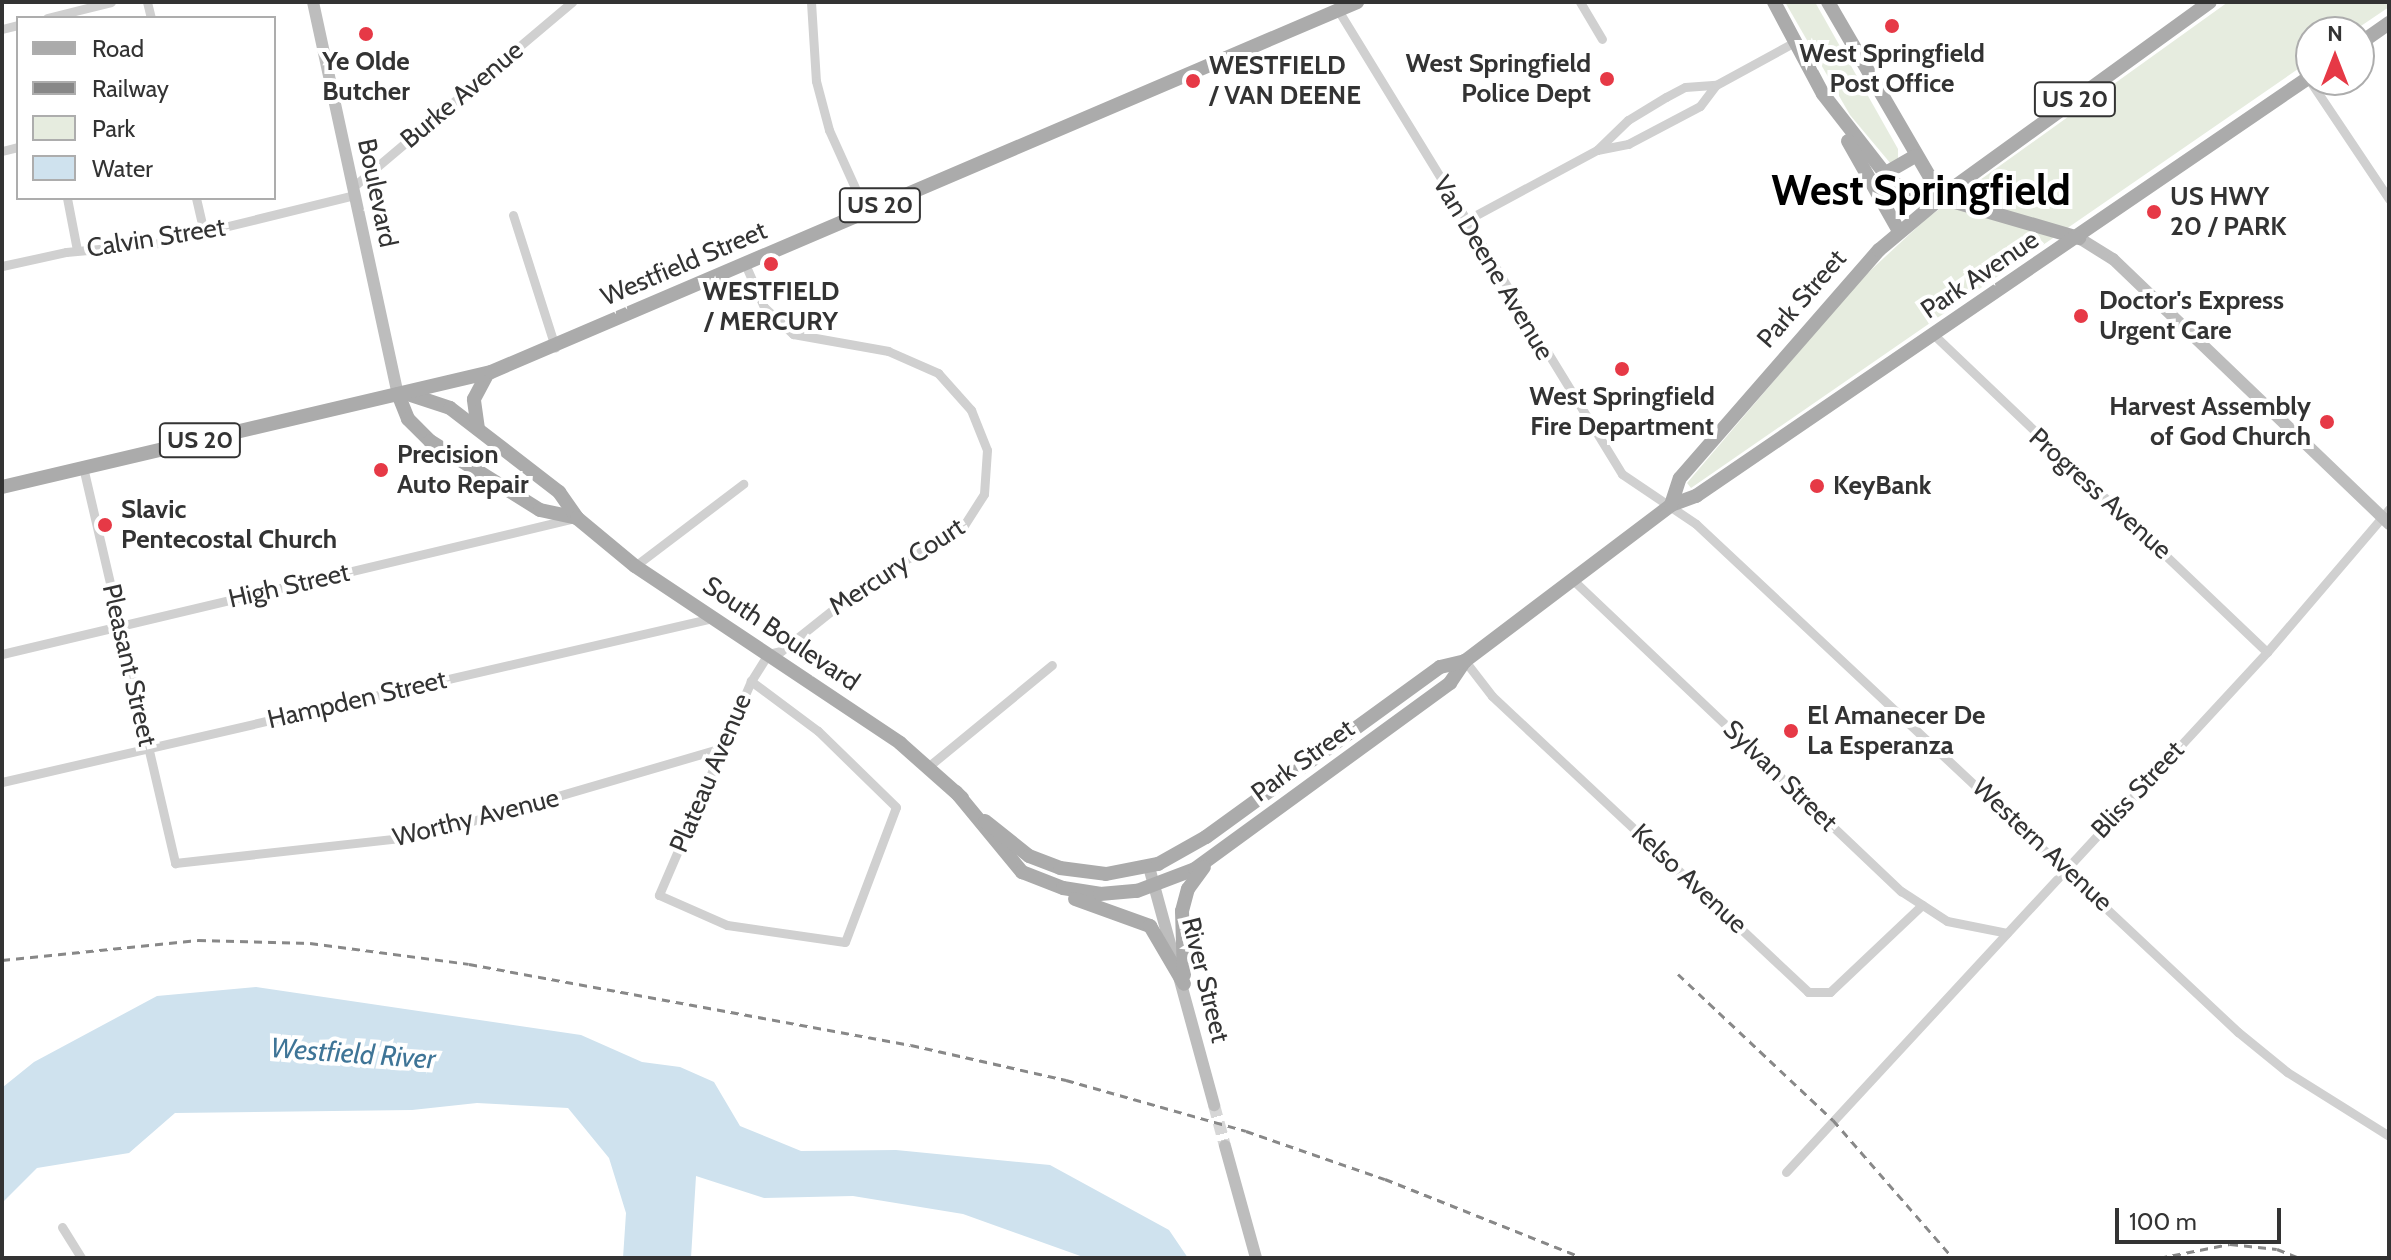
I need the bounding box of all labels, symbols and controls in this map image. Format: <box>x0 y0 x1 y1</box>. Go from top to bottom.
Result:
legend <box>16 16 276 200</box>
north arrow <box>2295 16 2375 96</box>
marker: West Springfield Post Office <box>1883 17 1901 35</box>
text: N <box>2327 20 2343 47</box>
marker: Ye Olde Butcher <box>357 25 375 43</box>
text: Road <box>92 34 144 63</box>
street label: Burke Avenue <box>395 35 529 155</box>
place label: West Springfield Post Office <box>1799 38 1985 100</box>
place label: Ye Olde Butcher <box>322 46 410 108</box>
place label: West Springfield Police Dept <box>1405 48 1591 110</box>
place label: WESTFIELD / VAN DEENE <box>1209 50 1361 112</box>
marker: West Springfield Police Dept <box>1598 70 1616 88</box>
marker: WESTFIELD / VAN DEENE <box>1184 72 1202 90</box>
text: Railway <box>92 74 169 103</box>
road number: US 20 <box>2033 79 2117 119</box>
text: Park <box>92 114 135 143</box>
street label: Boulevard <box>350 136 404 250</box>
text: Water <box>92 154 153 183</box>
district label: West Springfield <box>1771 165 2071 215</box>
street label: Van Deene Avenue <box>1426 170 1560 366</box>
place label: US HWY 20 / PARK <box>2170 181 2286 242</box>
road number: US 20 <box>838 185 922 225</box>
marker: US HWY 20 / PARK <box>2145 203 2163 221</box>
street label: Calvin Street <box>84 212 228 264</box>
street label: Westfield Street <box>596 215 772 313</box>
street label: Park Avenue <box>1915 224 2045 326</box>
street label: Park Street <box>1751 244 1853 354</box>
marker: WESTFIELD / MERCURY <box>762 255 780 273</box>
place label: WESTFIELD / MERCURY <box>703 276 839 338</box>
place label: Doctor's Express Urgent Care <box>2099 285 2284 346</box>
marker: Doctor's Express Urgent Care <box>2070 305 2092 327</box>
marker: West Springfield Fire Department <box>1613 360 1631 378</box>
place label: West Springfield Fire Department <box>1529 381 1715 442</box>
place label: Harvest Assembly of God Church <box>2109 391 2311 452</box>
marker: Harvest Assembly of God Church <box>2318 413 2336 431</box>
road number: US 20 <box>158 420 242 460</box>
street label: Progress Avenue <box>2022 422 2178 566</box>
place label: Precision Auto Repair <box>397 439 529 500</box>
marker: Precision Auto Repair <box>372 461 390 479</box>
place label: KeyBank <box>1833 470 1931 502</box>
marker: KeyBank <box>1808 477 1826 495</box>
place label: Slavic Pentecostal Church <box>121 494 337 556</box>
street label: Mercury Court <box>823 512 971 622</box>
marker: Slavic Pentecostal Church <box>96 516 114 534</box>
street label: High Street <box>225 557 353 615</box>
street label: South Boulevard <box>697 570 865 698</box>
street label: Pleasant Street <box>95 581 163 749</box>
street label: Hampden Street <box>264 664 450 736</box>
street label: Plateau Avenue <box>664 689 758 857</box>
place label: El Amanecer De La Esperanza <box>1807 700 1985 762</box>
street label: Park Street <box>1245 713 1361 809</box>
street label: Sylvan Street <box>1717 714 1843 838</box>
marker: El Amanecer De La Esperanza <box>1782 722 1800 740</box>
street label: Bliss Street <box>2085 735 2191 845</box>
street label: Western Avenue <box>1965 772 2119 918</box>
street label: Worthy Avenue <box>390 782 562 854</box>
street label: Kelso Avenue <box>1625 818 1753 940</box>
street label: River Street <box>1174 914 1236 1046</box>
water label: Westfield River <box>269 1030 437 1076</box>
scale bar <box>2119 1192 2285 1242</box>
text: 100 m <box>2129 1207 2197 1236</box>

